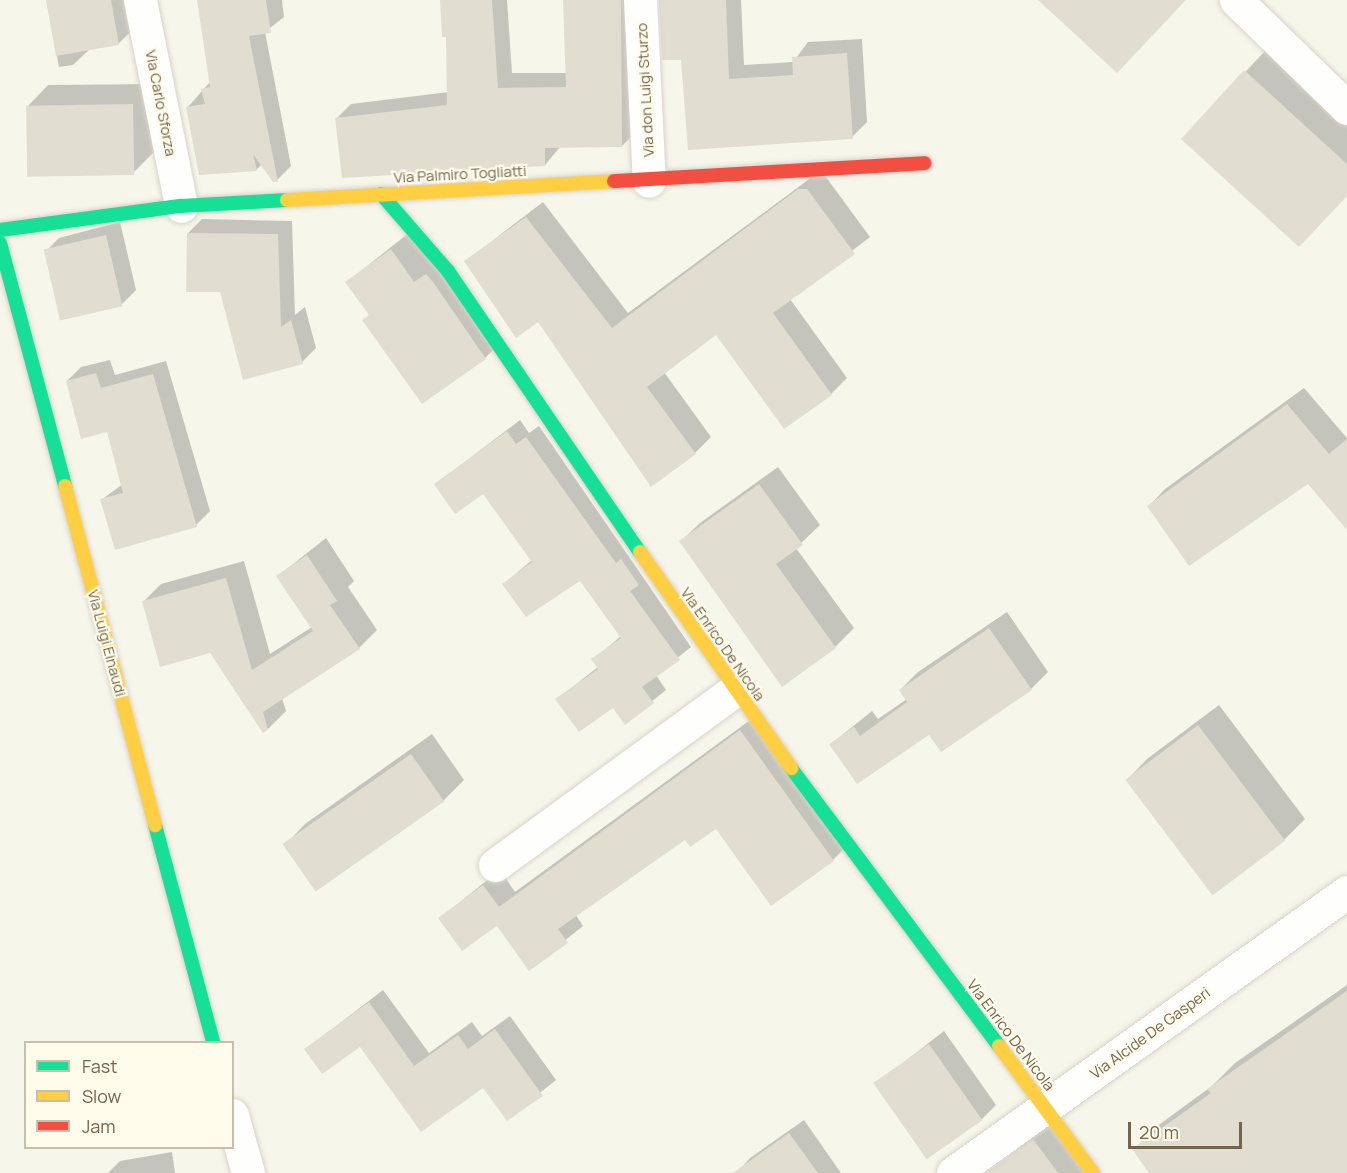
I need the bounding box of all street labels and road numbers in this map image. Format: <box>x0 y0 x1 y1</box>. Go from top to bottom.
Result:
street label: Via don Luigi Sturzo <box>632 22 658 158</box>
street label: Via Carlo Sforza <box>142 48 180 158</box>
street label: Via Palmiro Togliatti <box>393 162 527 186</box>
street label: Via Enrico De Nicola <box>677 584 769 704</box>
street label: Via Luigi Einaudi <box>84 588 130 698</box>
street label: Via Enrico De Nicola <box>963 976 1059 1094</box>
street label: Via Alcide De Gasperi <box>1086 983 1214 1083</box>

